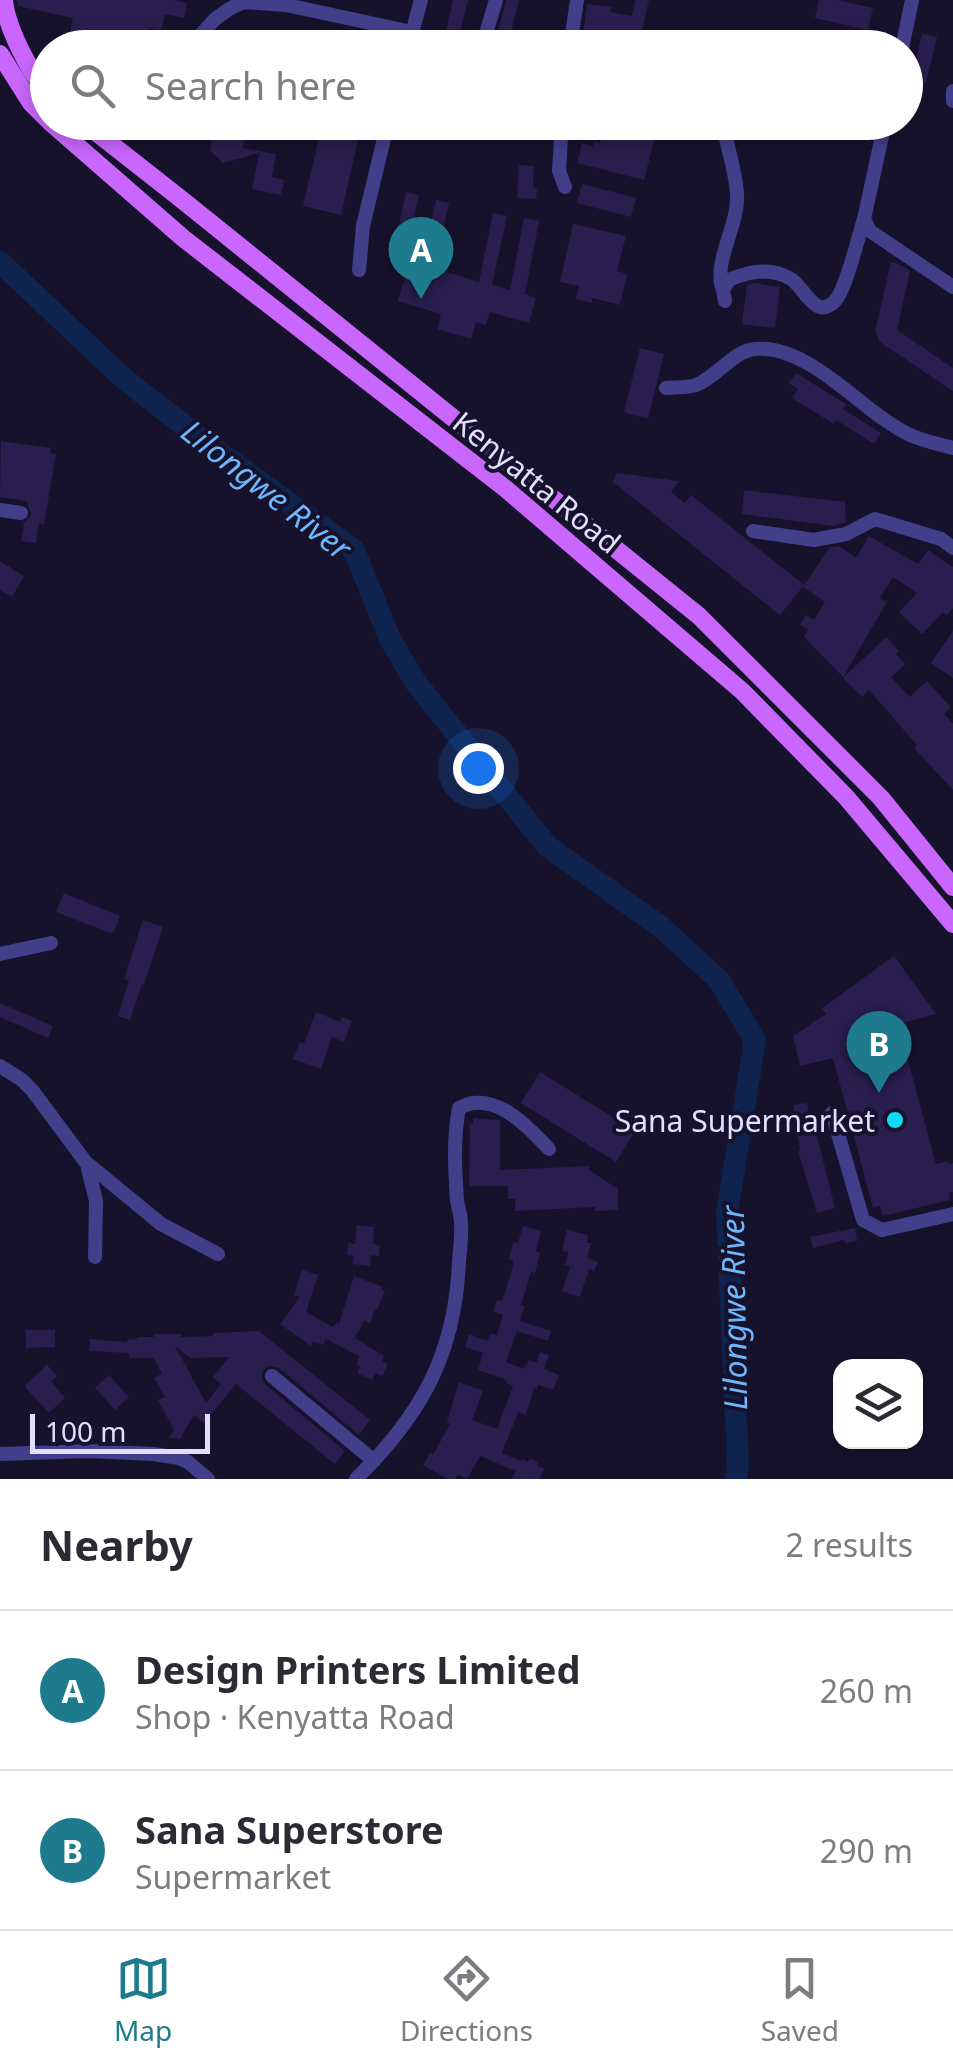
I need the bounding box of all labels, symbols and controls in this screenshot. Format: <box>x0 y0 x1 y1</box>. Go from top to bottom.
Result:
search box <box>30 30 923 140</box>
icon: search <box>65 58 120 113</box>
text: Search here <box>145 59 356 111</box>
pin: A <box>388 216 454 299</box>
street label: Kenyatta Road <box>445 402 629 562</box>
water label: Lilongwe River <box>173 409 362 570</box>
your location <box>453 743 504 794</box>
pin: B <box>846 1010 912 1093</box>
place label: Sana Supermarket <box>615 1100 875 1141</box>
marker: Sana Supermarket <box>884 1109 906 1131</box>
water label: Lilongwe River <box>710 1204 756 1411</box>
map controls <box>833 1359 923 1449</box>
button: layers <box>833 1359 923 1449</box>
scale bar <box>30 1409 210 1454</box>
text: 100 m <box>45 1412 127 1450</box>
text: Nearby <box>40 1516 193 1573</box>
text: 2 results <box>786 1523 913 1566</box>
text: Design Printers Limited <box>135 1643 581 1695</box>
text: A <box>61 1669 84 1712</box>
text: 260 m <box>820 1669 913 1712</box>
text: Shop · Kenyatta Road <box>135 1695 455 1738</box>
text: Sana Superstore <box>135 1803 444 1855</box>
text: B <box>62 1829 83 1872</box>
text: 290 m <box>820 1829 913 1872</box>
text: Supermarket <box>135 1855 331 1898</box>
tab: Map <box>114 1951 172 2049</box>
tab: Directions <box>400 1951 533 2049</box>
tab: Saved <box>761 1951 839 2049</box>

